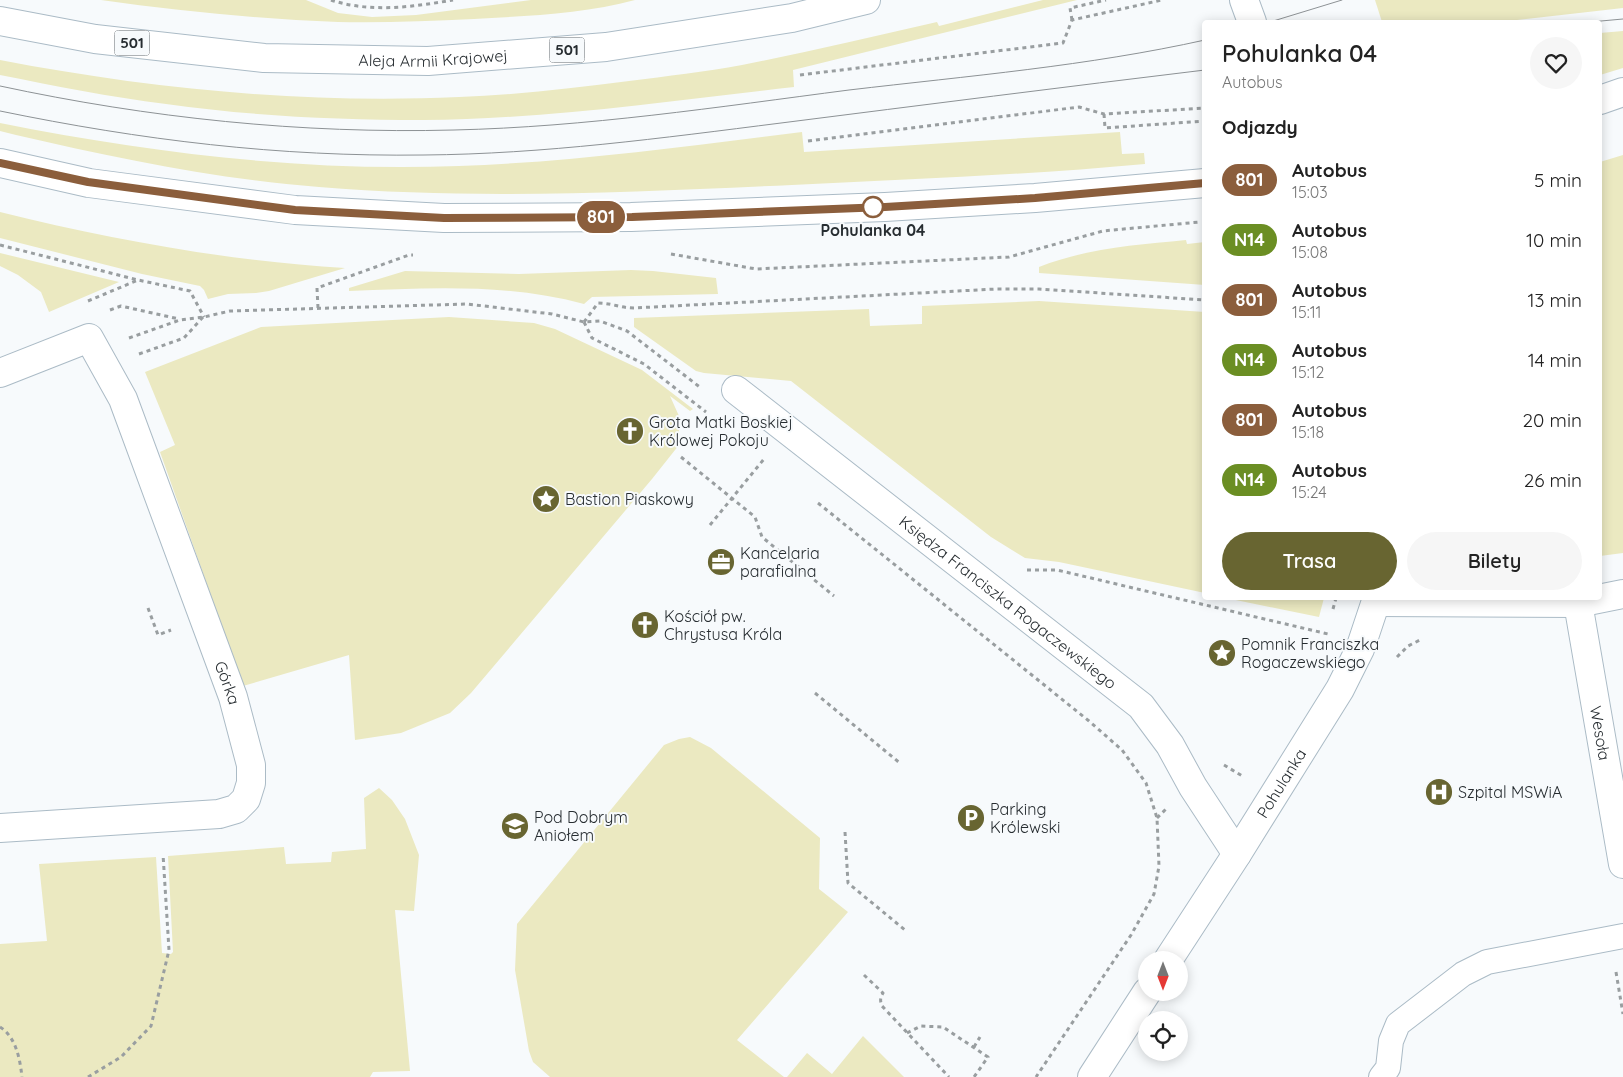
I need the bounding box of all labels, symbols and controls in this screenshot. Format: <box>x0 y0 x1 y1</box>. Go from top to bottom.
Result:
road number: 501 <box>114 30 150 56</box>
button: heart <box>1530 37 1582 89</box>
road number: 501 <box>550 38 584 62</box>
text: Pohulanka 04 <box>1222 38 1377 68</box>
street label: Aleja Armii Krajowej <box>358 45 509 71</box>
text: Autobus <box>1222 72 1283 92</box>
text: Odjazdy <box>1222 115 1298 139</box>
text: Autobus <box>1292 158 1367 182</box>
text: 801 <box>1236 168 1263 191</box>
text: 5 min <box>1534 168 1582 192</box>
text: 15:03 <box>1292 182 1328 202</box>
marker: Pohulanka 04 <box>862 196 884 218</box>
line badge: 801 <box>572 201 630 233</box>
text: 801 <box>587 205 615 228</box>
text: Autobus <box>1292 218 1367 242</box>
place label: Pohulanka 04 <box>821 220 926 240</box>
text: N14 <box>1234 228 1265 251</box>
text: 10 min <box>1526 228 1582 252</box>
text: 15:08 <box>1292 242 1328 262</box>
text: Autobus <box>1292 278 1367 302</box>
text: 801 <box>1236 288 1263 311</box>
text: 13 min <box>1527 288 1582 312</box>
text: 15:11 <box>1292 302 1321 322</box>
text: Autobus <box>1292 338 1367 362</box>
text: N14 <box>1234 348 1265 371</box>
text: 14 min <box>1528 348 1582 372</box>
text: 15:12 <box>1292 362 1324 382</box>
text: Autobus <box>1292 398 1367 422</box>
text: 801 <box>1236 408 1263 431</box>
text: 20 min <box>1523 408 1582 432</box>
place label: Grota Matki Boskiej Królowej Pokoju <box>649 412 793 450</box>
church icon: Grota Matki Boskiej Królowej Pokoju <box>615 416 645 446</box>
text: 15:18 <box>1292 422 1324 442</box>
text: Autobus <box>1292 458 1367 482</box>
text: N14 <box>1234 468 1265 491</box>
text: 26 min <box>1524 468 1582 492</box>
text: 15:24 <box>1292 482 1327 502</box>
place icon: Bastion Piaskowy <box>531 484 561 514</box>
place label: Bastion Piaskowy <box>565 489 694 509</box>
street label: Księdza Franciszka Rogaczewskiego <box>895 511 1121 693</box>
button: Trasa <box>1222 532 1397 590</box>
button: Bilety <box>1407 532 1582 590</box>
place label: Kancelaria parafialna <box>740 543 820 581</box>
office icon: Kancelaria parafialna <box>706 547 736 577</box>
place label: Kościół pw. Chrystusa Króla <box>664 606 782 644</box>
church icon: Kościół pw. Chrystusa Króla <box>630 610 660 640</box>
place label: Pomnik Franciszka Rogaczewskiego <box>1241 634 1379 672</box>
place icon: Pomnik Franciszka Rogaczewskiego <box>1207 638 1237 668</box>
street label: Górka <box>211 658 245 707</box>
street label: Wesoła <box>1586 704 1615 762</box>
street label: Pohulanka <box>1252 745 1310 822</box>
hospital icon: Szpital MSWiA <box>1424 777 1454 807</box>
place label: Szpital MSWiA <box>1458 782 1562 802</box>
place label: Parking Królewski <box>990 799 1061 837</box>
parking icon: Parking Królewski <box>956 803 986 833</box>
place label: Pod Dobrym Aniołem <box>534 807 628 845</box>
school or university icon: Pod Dobrym Aniołem <box>500 811 530 841</box>
north arrow <box>1138 951 1188 1001</box>
map controls <box>1138 951 1188 1061</box>
button: locate <box>1138 1011 1188 1061</box>

